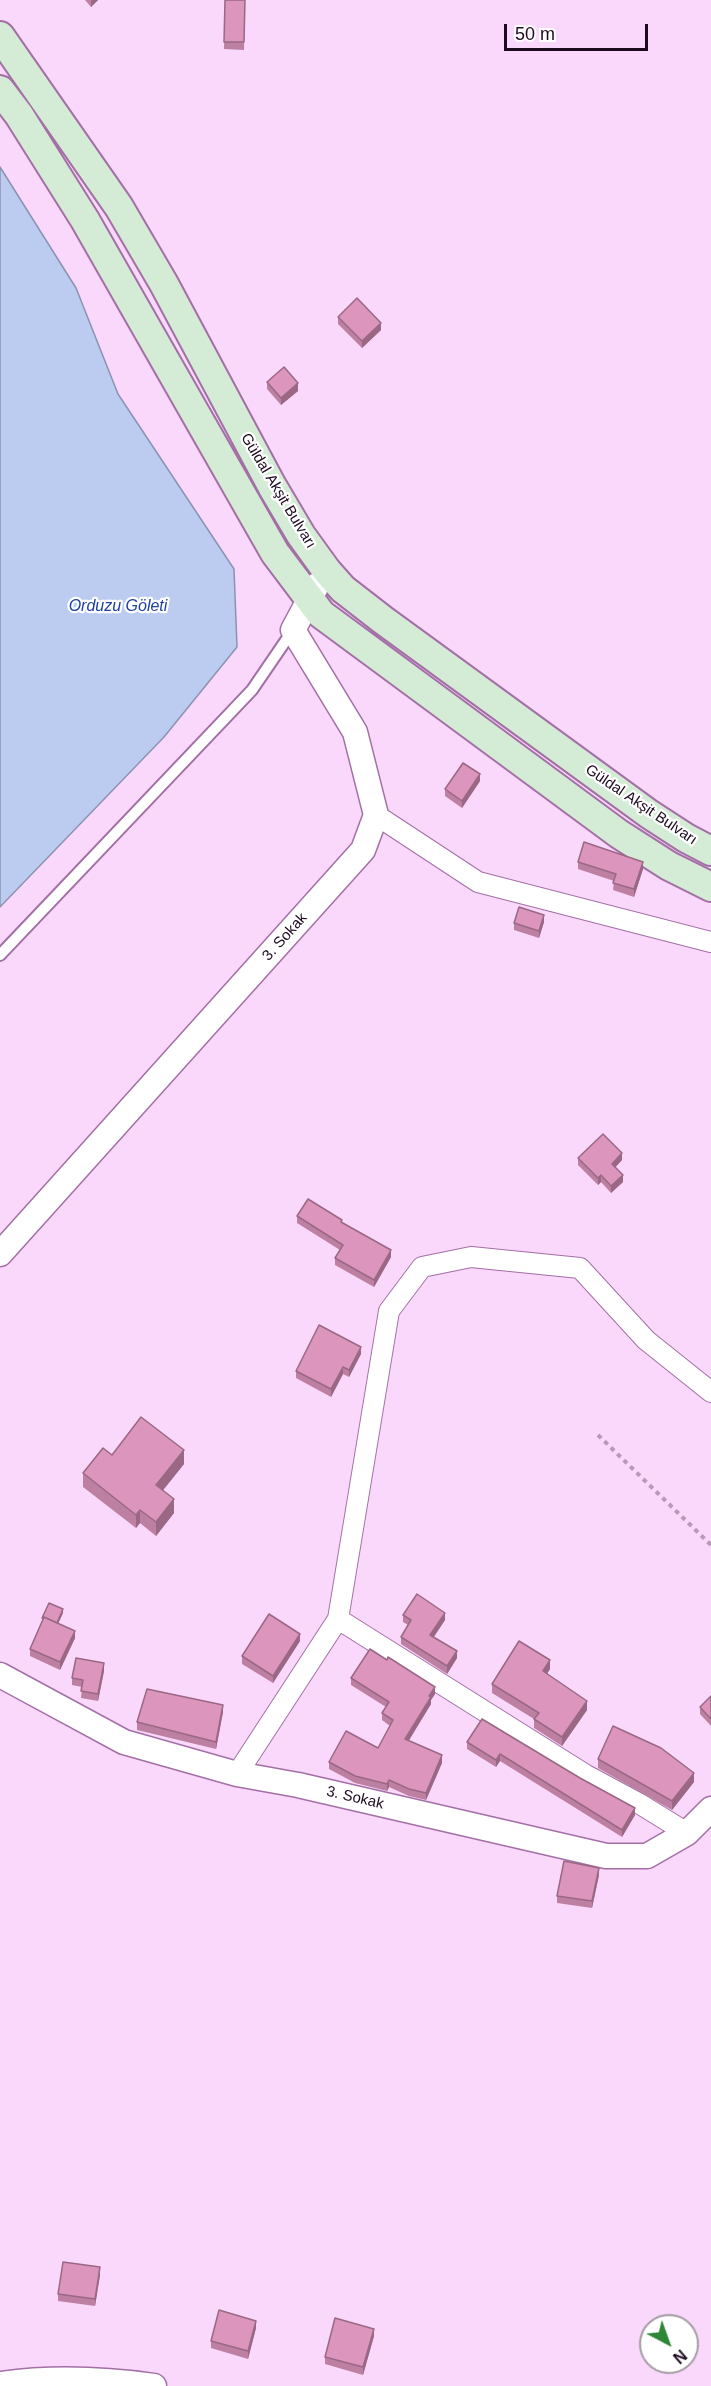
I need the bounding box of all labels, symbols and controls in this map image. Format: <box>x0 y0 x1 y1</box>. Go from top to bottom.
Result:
scale bar <box>507 12 651 50</box>
text: 50 m <box>515 24 555 44</box>
street label: Güldal Akşit Bulvarı <box>237 430 319 552</box>
water label: Orduzu Göleti <box>69 597 167 617</box>
street label: Güldal Akşit Bulvarı <box>582 761 700 849</box>
street label: 3. Sokak <box>259 909 311 965</box>
street label: 3. Sokak <box>325 1783 385 1813</box>
north arrow <box>639 2314 699 2374</box>
text: N <box>670 2346 690 2367</box>

